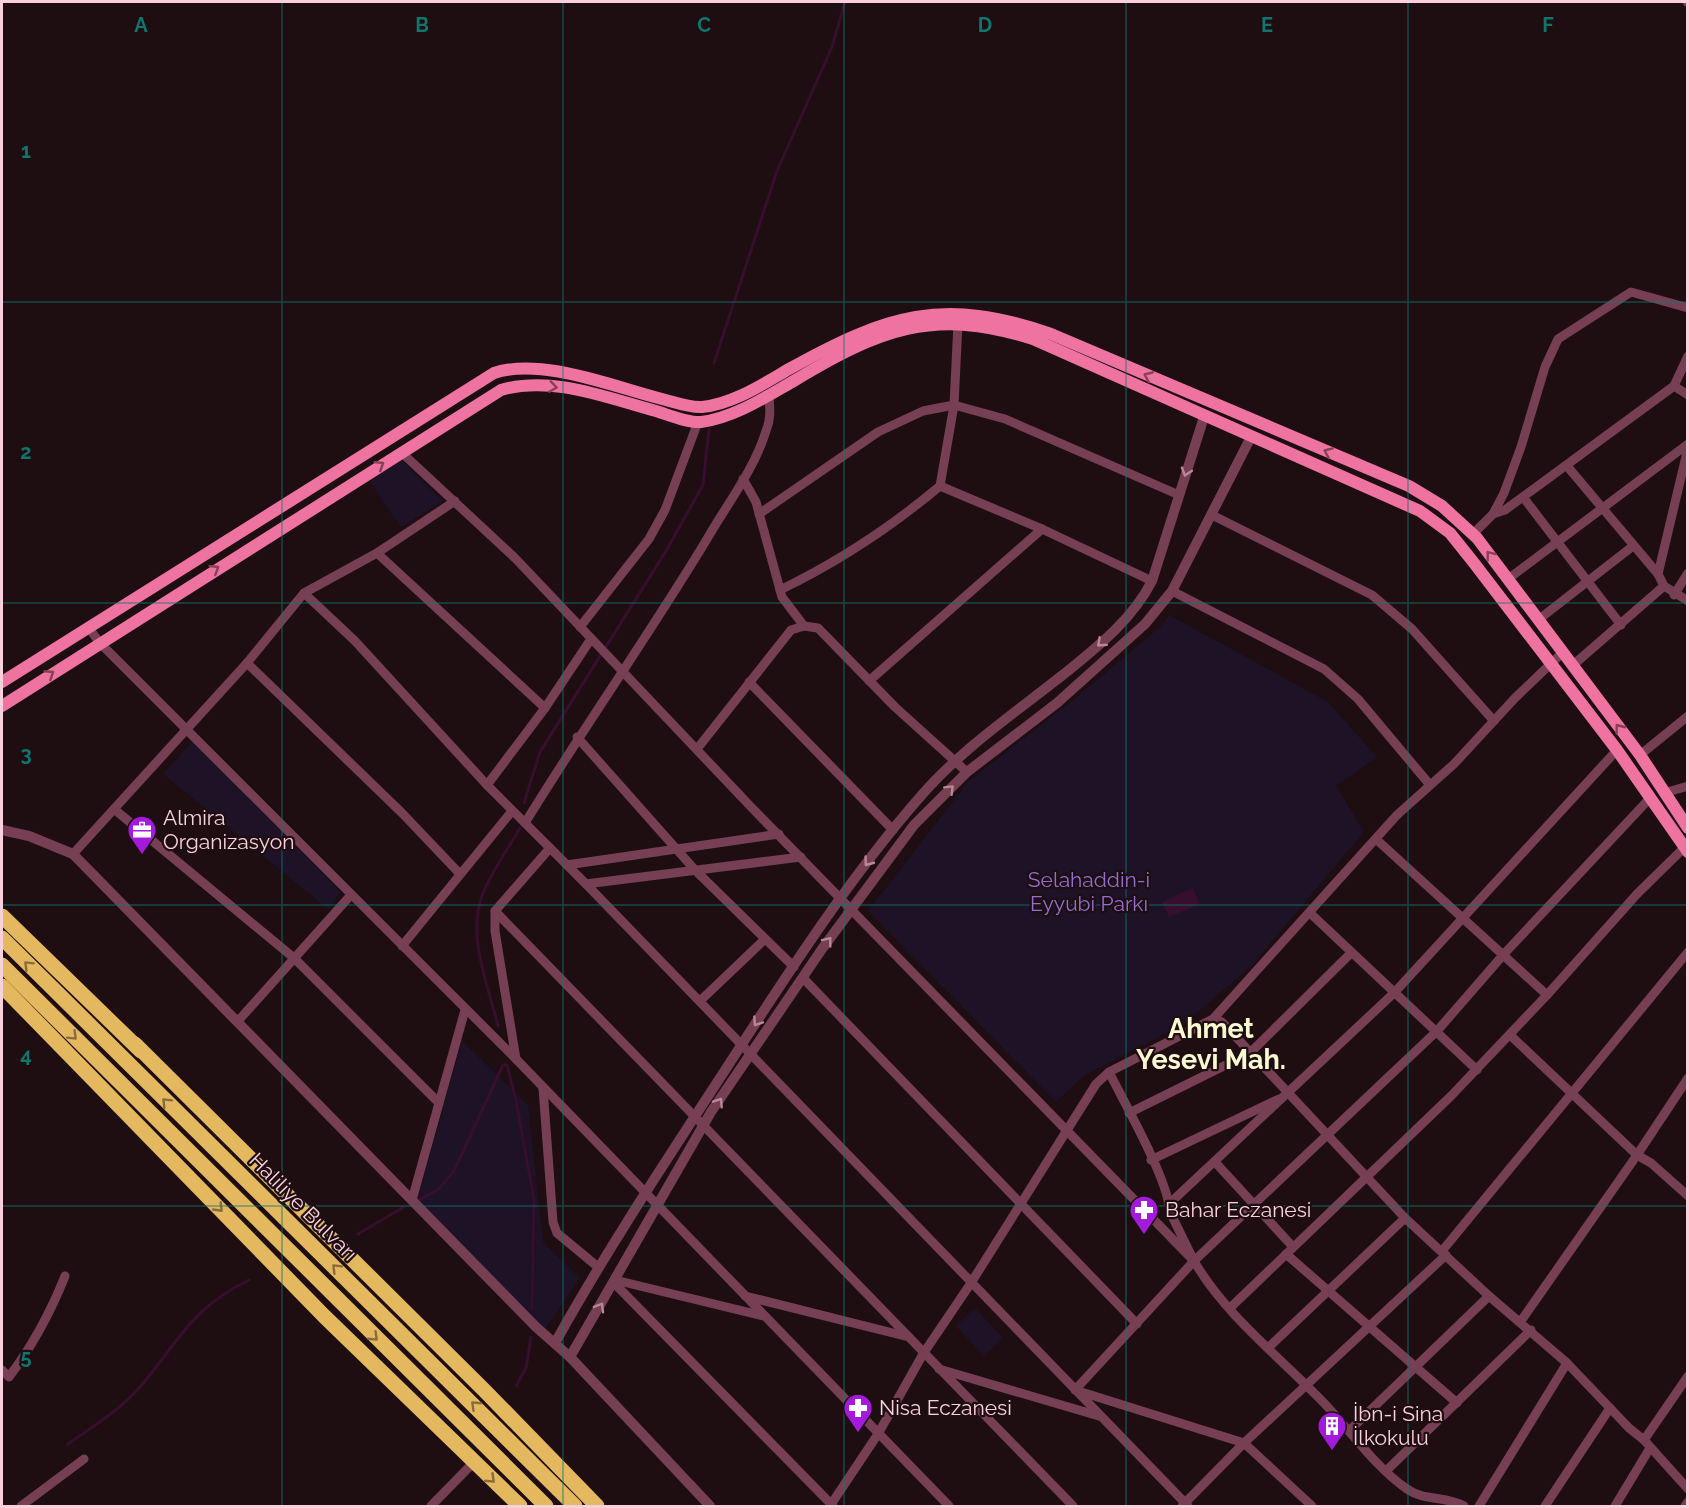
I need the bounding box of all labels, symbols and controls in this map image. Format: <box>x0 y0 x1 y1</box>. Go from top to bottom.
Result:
text: A <box>134 13 148 37</box>
text: B <box>415 13 429 37</box>
text: C <box>697 13 711 37</box>
text: D <box>978 13 992 37</box>
text: E <box>1261 13 1273 37</box>
text: F <box>1542 13 1554 37</box>
text: 1 <box>21 139 31 163</box>
one-way arrow <box>1144 371 1155 383</box>
one-way arrow <box>548 380 557 392</box>
text: 2 <box>20 440 32 464</box>
one-way arrow <box>1323 447 1334 459</box>
one-way arrow <box>374 461 384 473</box>
one-way arrow <box>1181 466 1193 477</box>
one-way arrow <box>1486 551 1497 562</box>
one-way arrow <box>208 565 219 576</box>
one-way arrow <box>1097 636 1107 647</box>
one-way arrow <box>44 670 55 681</box>
one-way arrow <box>1616 724 1627 735</box>
text: 3 <box>20 742 32 766</box>
one-way arrow <box>943 786 954 797</box>
place label: Almira Organizasyon <box>163 805 294 854</box>
office icon: Almira Organizasyon <box>126 814 158 856</box>
one-way arrow <box>865 856 876 867</box>
park label: Selahaddin-i Eyyubi Parkı <box>1028 867 1150 916</box>
one-way arrow <box>821 936 832 947</box>
one-way arrow <box>25 961 36 972</box>
district label: Ahmet Yesevi Mah. <box>1136 1013 1286 1075</box>
one-way arrow <box>753 1016 764 1027</box>
one-way arrow <box>65 1028 76 1039</box>
text: 4 <box>20 1043 32 1067</box>
one-way arrow <box>711 1097 722 1108</box>
one-way arrow <box>163 1099 174 1110</box>
street label: Haliliye Bulvarı <box>244 1148 362 1266</box>
pharmacy icon: Bahar Eczanesi <box>1128 1194 1160 1236</box>
place label: Bahar Eczanesi <box>1165 1197 1311 1222</box>
one-way arrow <box>211 1201 222 1212</box>
one-way arrow <box>332 1265 343 1276</box>
one-way arrow <box>592 1303 604 1313</box>
one-way arrow <box>367 1330 378 1341</box>
text: 5 <box>20 1345 32 1369</box>
pharmacy icon: Nisa Eczanesi <box>842 1392 874 1434</box>
place label: Nisa Eczanesi <box>879 1395 1012 1420</box>
place label: İbn-i Sina İlkokulu <box>1353 1401 1443 1450</box>
one-way arrow <box>471 1402 482 1413</box>
building icon: İbn-i Sina İlkokulu <box>1316 1410 1348 1452</box>
one-way arrow <box>484 1471 495 1482</box>

